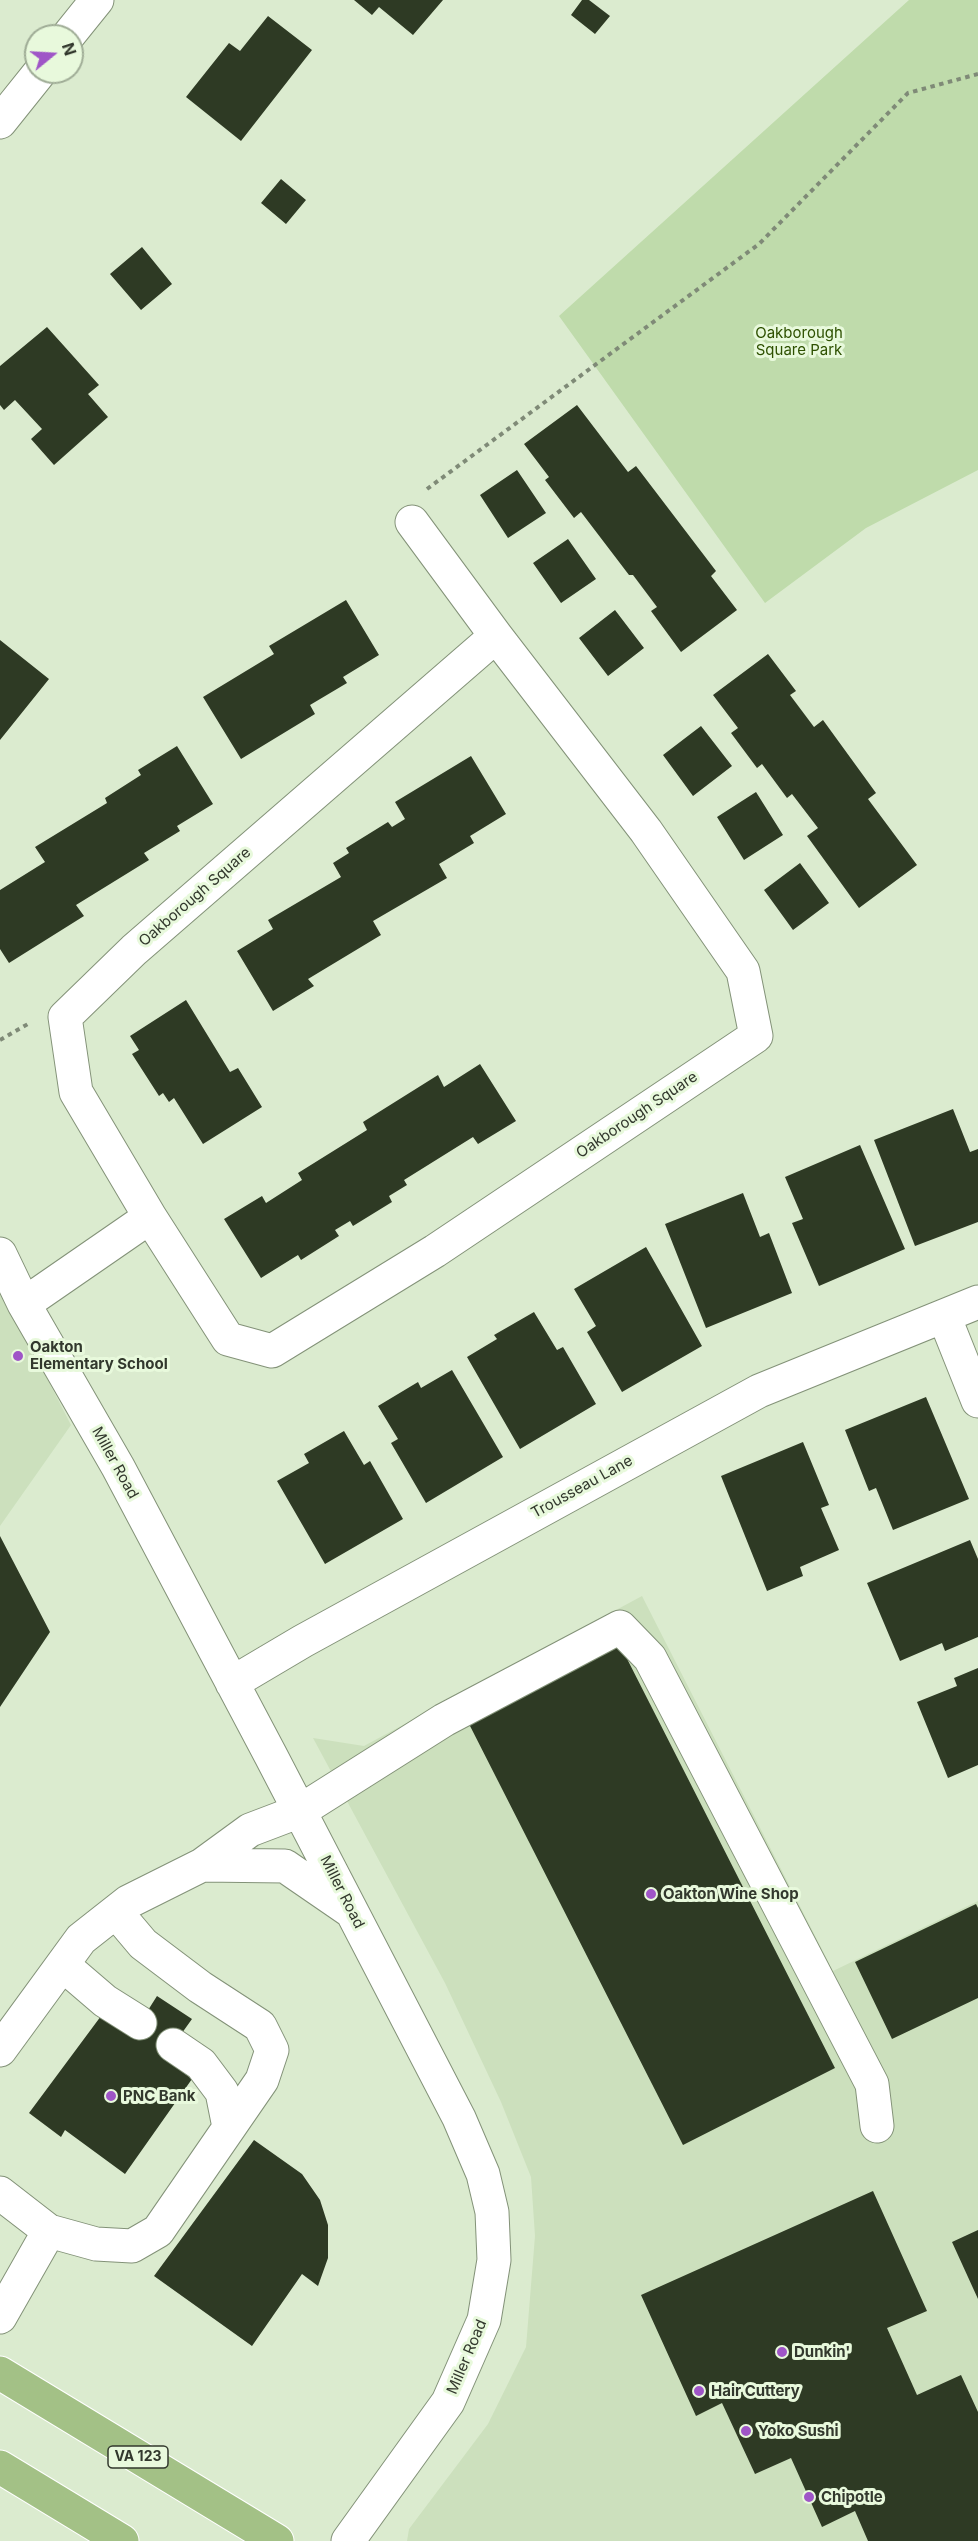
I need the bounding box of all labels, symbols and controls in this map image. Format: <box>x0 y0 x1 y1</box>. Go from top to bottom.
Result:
north arrow <box>24 24 84 84</box>
text: N <box>58 40 81 58</box>
park label: Oakborough Square Park <box>755 324 843 359</box>
street label: Oakborough Square <box>135 844 255 950</box>
street label: Oakborough Square <box>573 1068 701 1162</box>
place label: Oakton Elementary School <box>30 1338 168 1373</box>
marker: Oakton Elementary School <box>11 1349 25 1363</box>
street label: Miller Road <box>88 1424 142 1502</box>
street label: Trousseau Lane <box>528 1452 636 1522</box>
street label: Miller Road <box>316 1853 368 1931</box>
place label: Oakton Wine Shop <box>663 1885 799 1903</box>
marker: Oakton Wine Shop <box>644 1887 658 1901</box>
place label: PNC Bank <box>123 2087 195 2105</box>
marker: PNC Bank <box>104 2089 118 2103</box>
street label: Miller Road <box>443 2317 491 2397</box>
place label: Dunkin' <box>794 2343 850 2361</box>
marker: Dunkin' <box>775 2345 789 2359</box>
place label: Hair Cuttery <box>711 2382 800 2400</box>
marker: Hair Cuttery <box>692 2384 706 2398</box>
place label: Yoko Sushi <box>758 2422 839 2440</box>
marker: Yoko Sushi <box>739 2424 753 2438</box>
road number: VA 123 <box>108 2446 168 2468</box>
place label: Chipotle <box>821 2488 883 2506</box>
marker: Chipotle <box>802 2490 816 2504</box>

